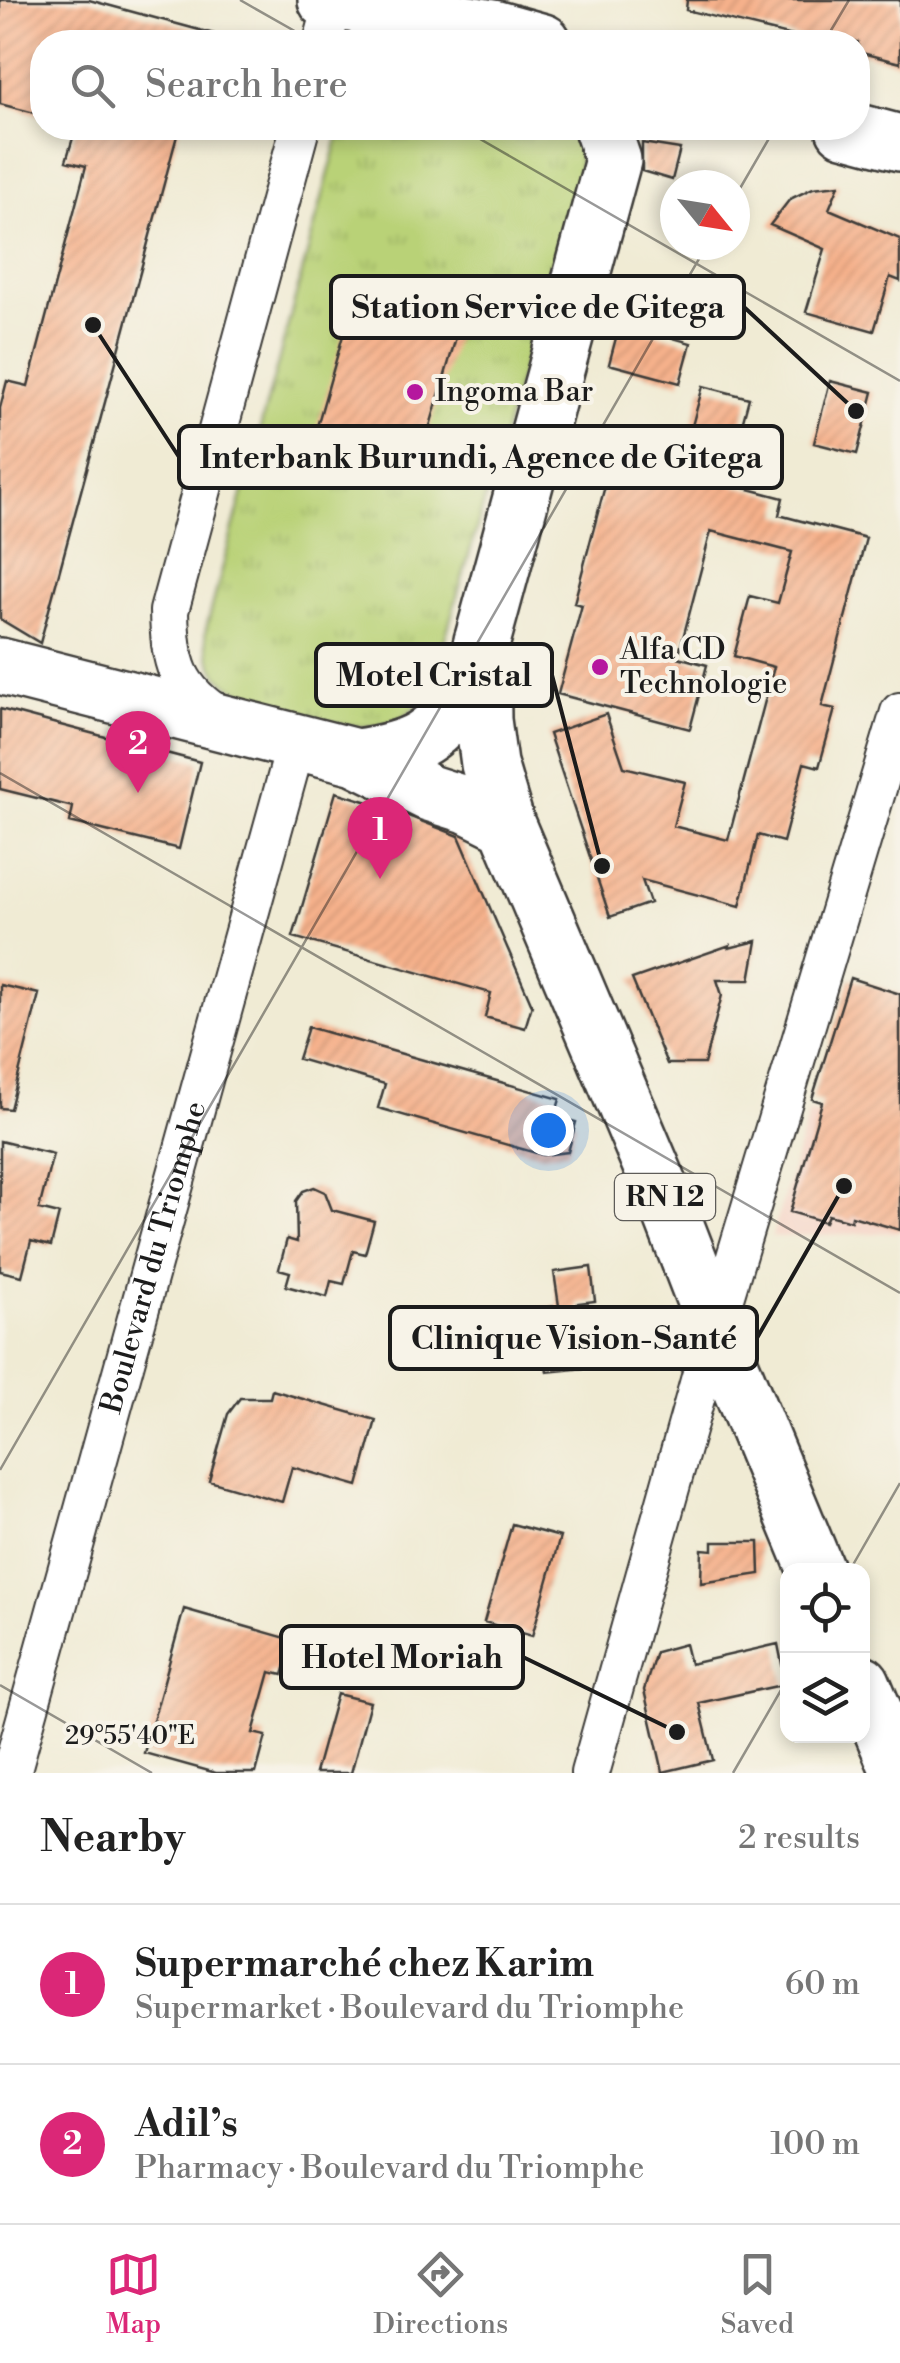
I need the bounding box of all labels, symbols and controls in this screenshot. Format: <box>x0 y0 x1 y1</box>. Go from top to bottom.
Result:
search box <box>30 30 870 140</box>
icon: search <box>65 58 120 113</box>
text: Search here <box>145 62 348 109</box>
north arrow <box>660 170 750 260</box>
callout: Station Service de Gitega <box>331 276 744 338</box>
text: Station Service de Gitega <box>351 288 725 328</box>
place label: Ingoma Bar <box>435 373 594 411</box>
marker: Ingoma Bar <box>404 381 426 403</box>
callout: Interbank Burundi, Agence de Gitega <box>179 426 782 488</box>
text: Interbank Burundi, Agence de Gitega <box>199 438 763 478</box>
place label: Alfa CD Technologie <box>619 631 787 703</box>
callout: Motel Cristal <box>316 644 552 706</box>
text: Motel Cristal <box>336 656 533 696</box>
marker: Alfa CD Technologie <box>589 656 611 678</box>
pin: 2 <box>106 710 170 793</box>
pin: 1 <box>348 796 412 879</box>
street label: Boulevard du Triomphe <box>92 1097 215 1419</box>
your location <box>523 1105 574 1156</box>
road number: RN 12 <box>615 1174 715 1220</box>
callout: Clinique Vision-Santé <box>390 1307 757 1369</box>
text: Clinique Vision-Santé <box>411 1319 737 1359</box>
map controls <box>780 1563 870 1743</box>
button: locate <box>780 1563 870 1653</box>
callout: Hotel Moriah <box>281 1626 523 1688</box>
text: Hotel Moriah <box>301 1638 503 1678</box>
button: layers <box>780 1653 870 1743</box>
text: 29°55'40"E <box>65 1721 195 1752</box>
text: Nearby <box>40 1812 185 1865</box>
text: 2 results <box>738 1818 860 1858</box>
text: Supermarché chez Karim <box>135 1941 594 1988</box>
text: 1 <box>65 1964 80 2004</box>
text: 60 m <box>785 1964 860 2004</box>
text: Supermarket · Boulevard du Triomphe <box>135 1988 684 2028</box>
text: Adil’s <box>135 2101 238 2148</box>
text: 2 <box>62 2124 83 2164</box>
text: 100 m <box>770 2124 860 2164</box>
text: Pharmacy · Boulevard du Triomphe <box>135 2148 644 2188</box>
tab: Map <box>106 2247 161 2342</box>
tab: Directions <box>373 2247 508 2342</box>
tab: Saved <box>720 2247 794 2342</box>

